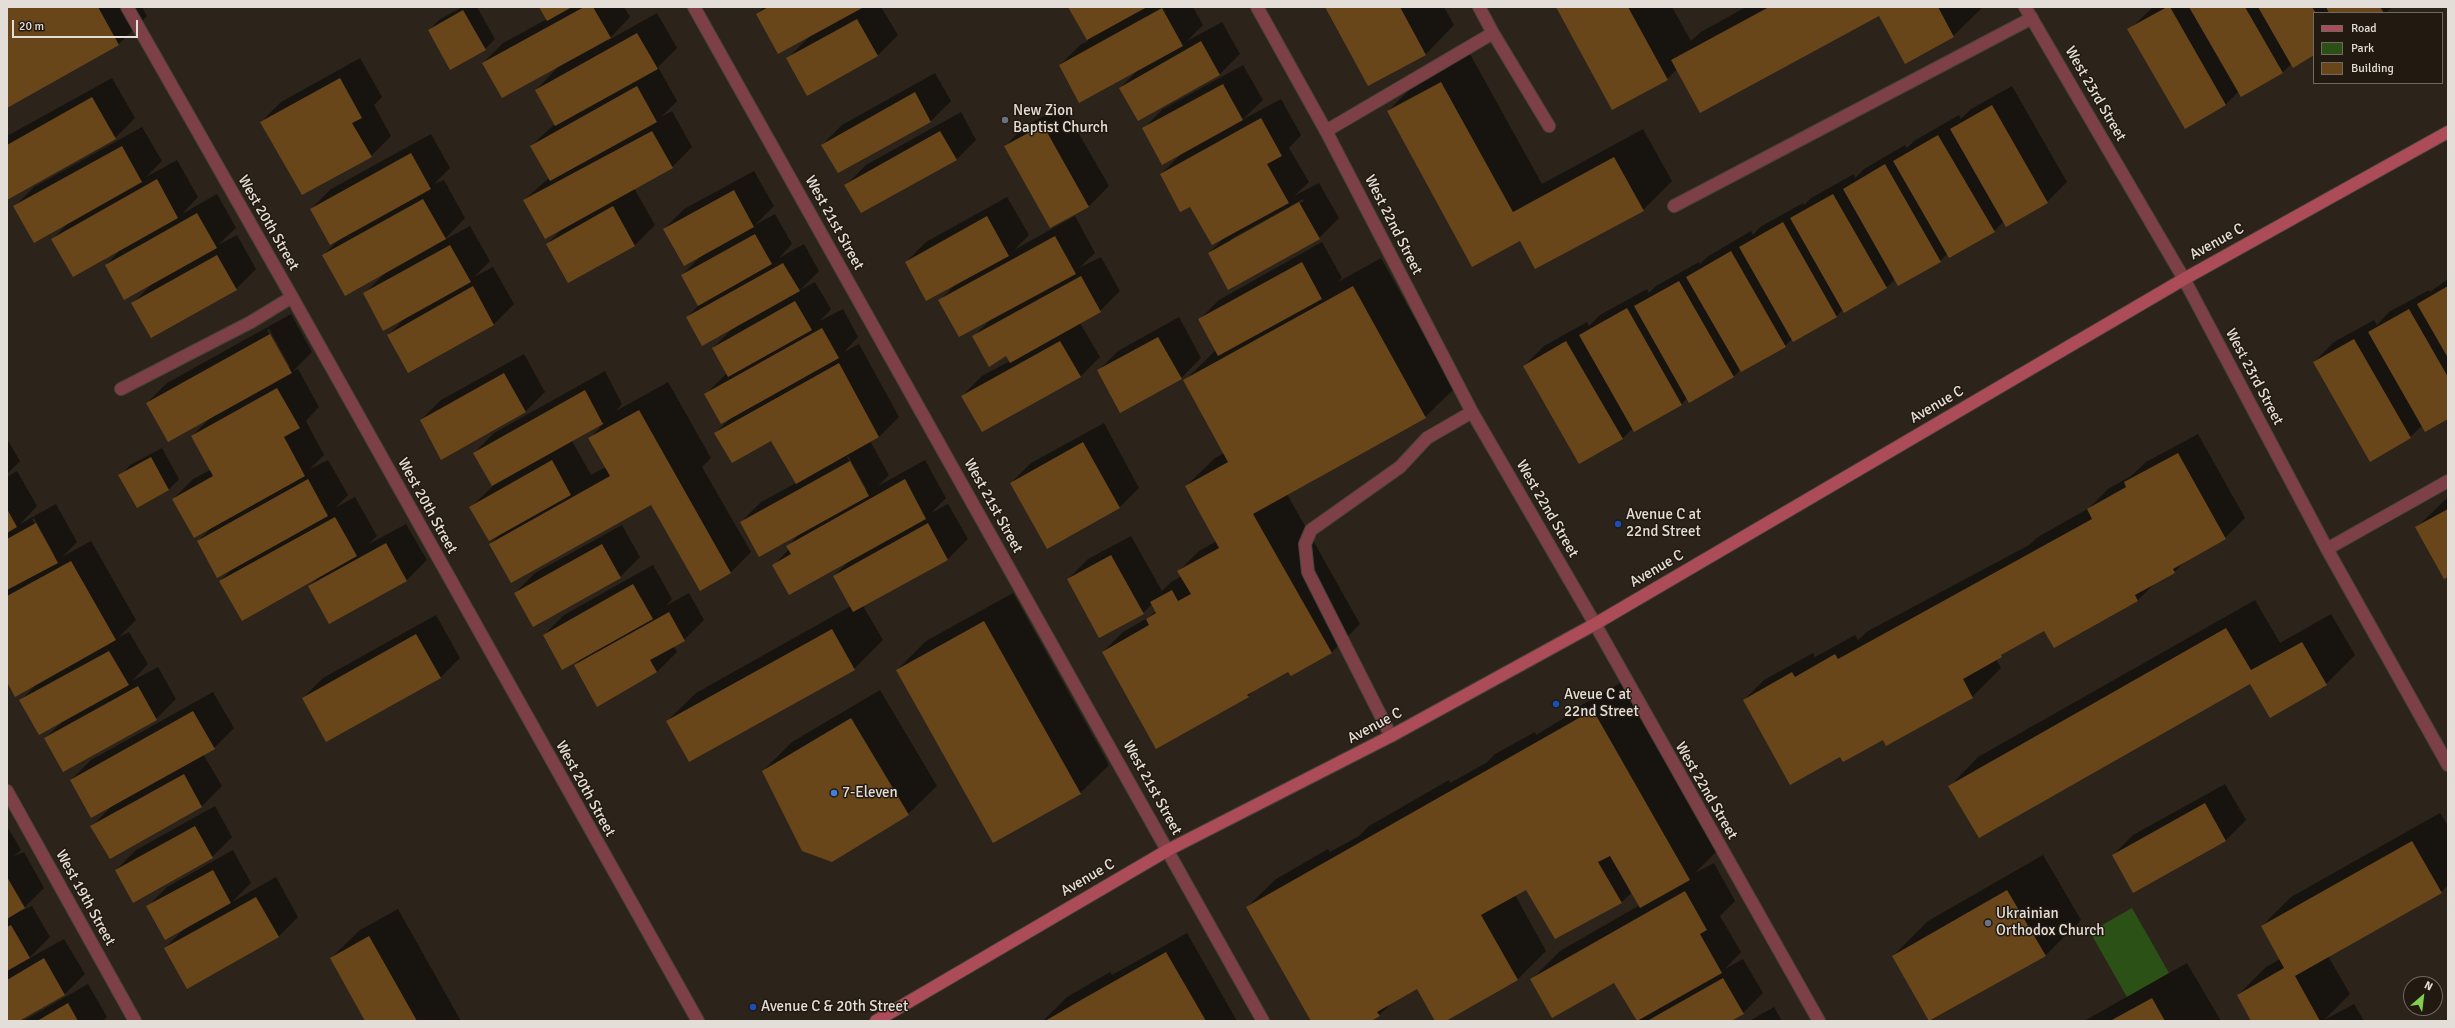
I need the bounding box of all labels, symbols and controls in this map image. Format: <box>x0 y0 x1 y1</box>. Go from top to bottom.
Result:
scale bar <box>14 12 140 38</box>
legend <box>2313 12 2443 84</box>
text: 20 m <box>19 19 44 34</box>
text: Road <box>2351 21 2377 36</box>
text: Park <box>2351 41 2374 56</box>
street label: West 23rd Street <box>2061 43 2129 145</box>
text: Building <box>2351 61 2394 76</box>
place label: New Zion Baptist Church <box>1013 102 1108 137</box>
marker: New Zion Baptist Church <box>1000 115 1010 125</box>
street label: West 20th Street <box>234 172 302 274</box>
street label: West 22nd Street <box>1360 172 1426 278</box>
street label: West 21st Street <box>801 173 867 273</box>
street label: Avenue C <box>2187 220 2247 264</box>
street label: West 23rd Street <box>2221 326 2287 428</box>
street label: Avenue C <box>1907 382 1967 428</box>
street label: West 20th Street <box>393 455 461 557</box>
street label: West 21st Street <box>960 456 1026 556</box>
street label: West 22nd Street <box>1512 457 1582 561</box>
place label: Avenue C at 22nd Street <box>1626 506 1701 541</box>
marker: Avenue C at 22nd Street <box>1613 519 1623 529</box>
street label: Avenue C <box>1627 546 1687 592</box>
place label: Aveue C at 22nd Street <box>1564 686 1639 721</box>
marker: Aveue C at 22nd Street <box>1551 699 1561 709</box>
street label: Avenue C <box>1345 704 1405 748</box>
street label: West 20th Street <box>551 738 619 840</box>
street label: West 21st Street <box>1119 738 1185 838</box>
street label: West 22nd Street <box>1671 739 1741 843</box>
place label: 7-Eleven <box>842 784 898 802</box>
marker: 7-Eleven <box>829 788 839 798</box>
street label: West 19th Street <box>51 847 119 949</box>
street label: Avenue C <box>1058 855 1118 901</box>
place label: Ukrainian Orthodox Church <box>1996 905 2105 940</box>
marker: Ukrainian Orthodox Church <box>1983 918 1993 928</box>
north arrow <box>2403 976 2443 1016</box>
text: N <box>2422 978 2435 993</box>
place label: Avenue C & 20th Street <box>761 998 908 1016</box>
marker: Avenue C & 20th Street <box>748 1002 758 1012</box>

